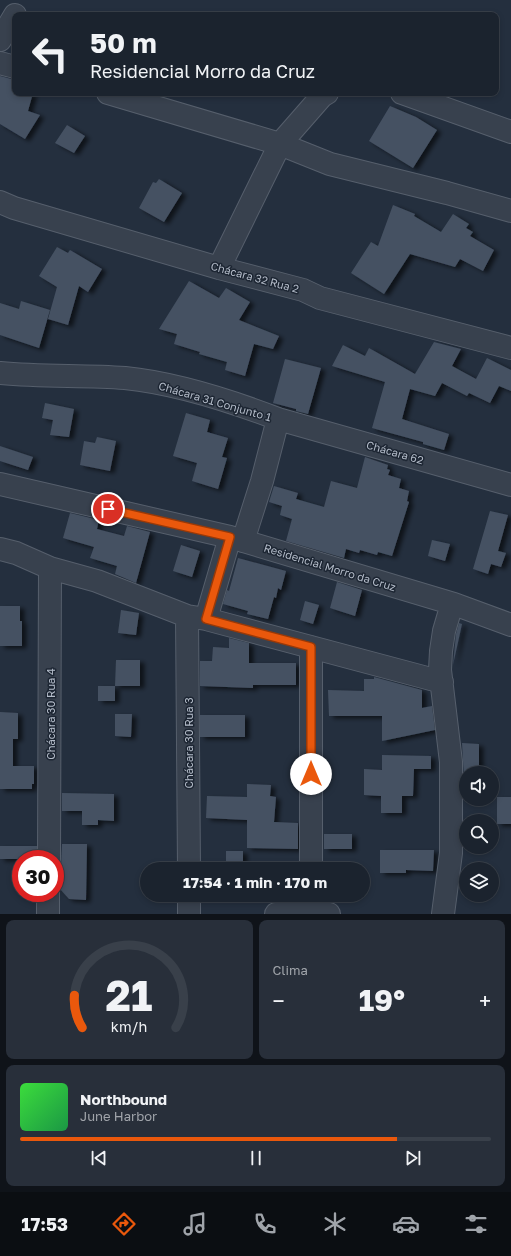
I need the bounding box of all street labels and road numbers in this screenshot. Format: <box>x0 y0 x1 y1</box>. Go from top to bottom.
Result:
street label: Chácara 32 Rua 2 <box>210 259 300 295</box>
street label: Chácara 31 Conjunto 1 <box>157 379 273 423</box>
street label: Chácara 62 <box>365 438 425 466</box>
street label: Residencial Morro da Cruz <box>262 541 398 593</box>
street label: Chácara 30 Rua 4 <box>44 668 57 760</box>
street label: Chácara 30 Rua 3 <box>182 697 195 789</box>

